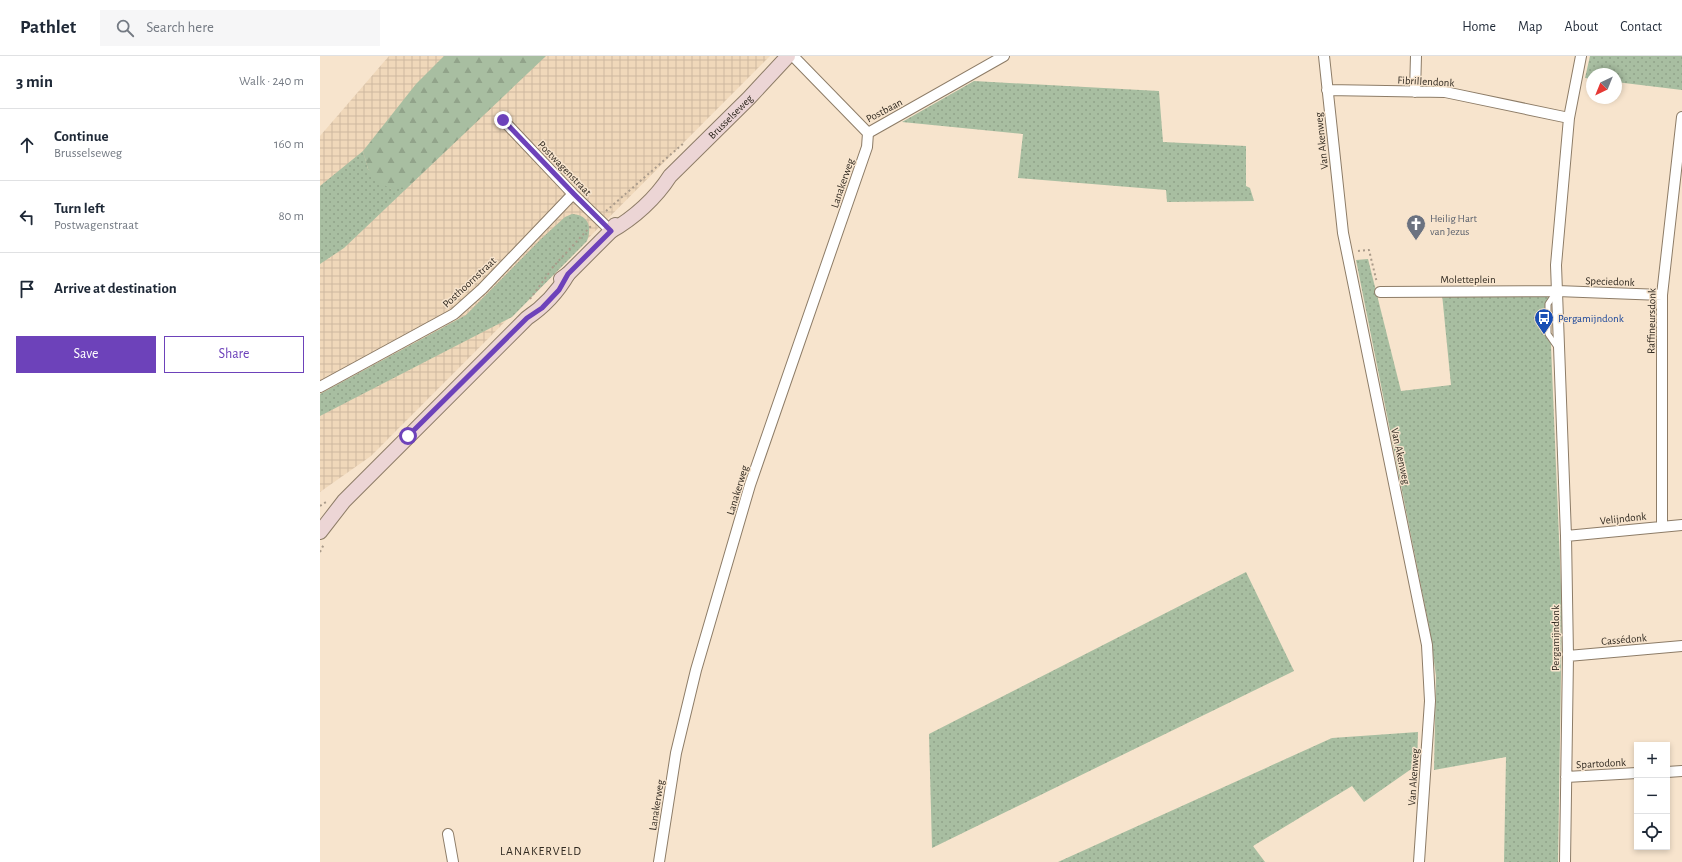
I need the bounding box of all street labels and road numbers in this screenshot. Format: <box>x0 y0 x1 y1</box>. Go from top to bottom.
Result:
street label: Fibrillendonk <box>1397 75 1455 88</box>
street label: Brusselseweg <box>706 92 755 141</box>
street label: Postbaan <box>864 96 904 125</box>
street label: Van Akenweg <box>1313 111 1330 170</box>
street label: Postwagenstraat <box>536 139 594 198</box>
street label: Lanakerweg <box>829 156 856 209</box>
street label: Posthoornstraat <box>441 255 499 310</box>
street label: Moletteplein <box>1440 274 1496 285</box>
street label: Speciedonk <box>1585 275 1635 288</box>
street label: Raffineursdonk <box>1645 288 1658 354</box>
street label: Van Akenweg <box>1389 427 1412 486</box>
street label: Lanakerweg <box>725 463 750 516</box>
street label: Velijndonk <box>1599 511 1647 526</box>
street label: Pergamijndonk <box>1550 605 1561 671</box>
street label: Cassédonk <box>1601 632 1647 647</box>
street label: Van Akenweg <box>1406 747 1421 806</box>
street label: Spartodonk <box>1576 757 1626 770</box>
street label: Lanakerweg <box>647 778 666 831</box>

